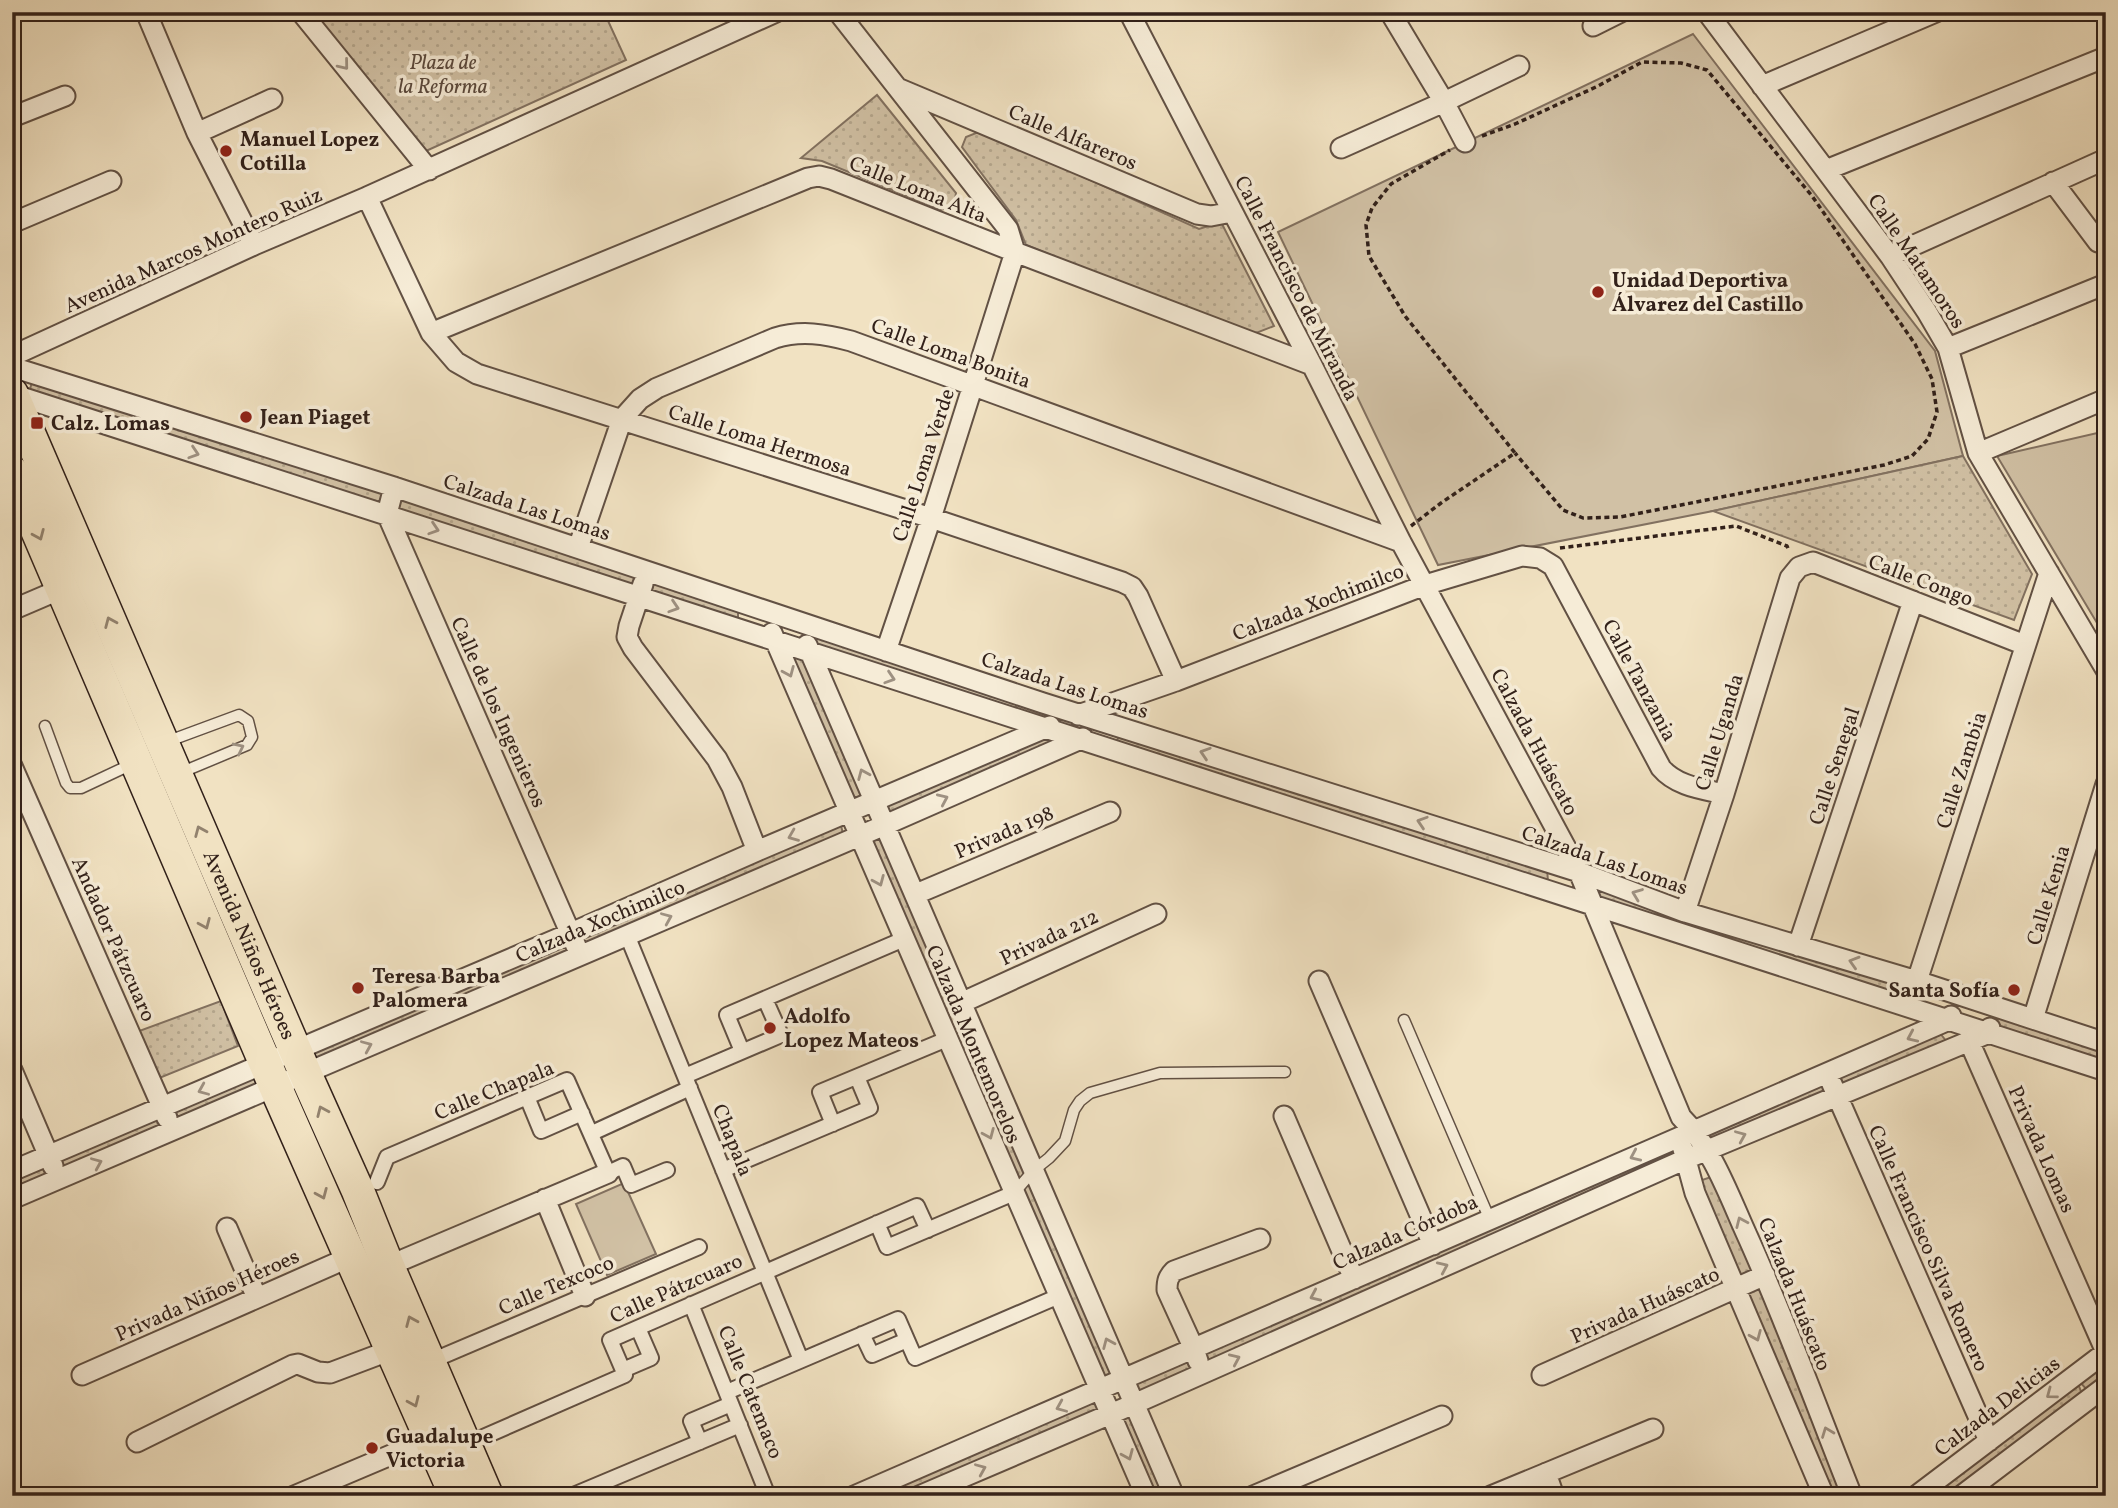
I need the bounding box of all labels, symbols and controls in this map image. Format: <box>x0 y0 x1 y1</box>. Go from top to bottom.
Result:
park label: Plaza de la Reforma <box>398 49 488 102</box>
one-way arrow <box>336 57 348 70</box>
street label: Calle Alfareros <box>1004 98 1141 179</box>
place label: Manuel Lopez Cotilla <box>240 126 380 179</box>
marker: Manuel Lopez Cotilla <box>218 143 234 159</box>
street label: Calle Loma Alta <box>844 150 991 231</box>
street label: Calle Francisco de Miranda <box>1226 171 1365 406</box>
street label: Avenida Marcos Montero Ruiz <box>60 181 327 321</box>
street label: Calle Matamoros <box>1860 189 1972 335</box>
place label: Unidad Deportiva Álvarez del Castillo <box>1612 267 1804 320</box>
marker: Unidad Deportiva Álvarez del Castillo <box>1590 284 1606 300</box>
street label: Calle Loma Bonita <box>867 312 1034 397</box>
street label: Calle Loma Verde <box>886 385 963 546</box>
street label: Calle Loma Hermosa <box>664 398 855 485</box>
place label: Jean Piaget <box>259 404 370 433</box>
marker: Jean Piaget <box>238 409 254 425</box>
place label: Calz. Lomas <box>51 410 170 439</box>
marker: Calz. Lomas <box>29 415 45 431</box>
one-way arrow <box>188 444 200 459</box>
street label: Calzada Las Lomas <box>439 468 614 549</box>
one-way arrow <box>428 521 440 536</box>
one-way arrow <box>30 528 44 540</box>
street label: Calle Congo <box>1864 548 1977 615</box>
street label: Calzada Xochimilco <box>1229 557 1408 649</box>
one-way arrow <box>667 599 679 613</box>
street label: Calle de los Ingenieros <box>442 613 553 813</box>
street label: Calle Tanzania <box>1594 614 1683 747</box>
one-way arrow <box>104 617 118 629</box>
street label: Calzada Las Lomas <box>977 646 1152 727</box>
street label: Calzada Huáscato <box>1483 664 1585 821</box>
one-way arrow <box>780 665 794 677</box>
one-way arrow <box>883 670 895 685</box>
street label: Calle Uganda <box>1689 670 1752 795</box>
street label: Calle Senegal <box>1803 704 1868 829</box>
street label: Calle Zambia <box>1930 708 1995 833</box>
one-way arrow <box>232 742 244 756</box>
one-way arrow <box>1199 747 1211 762</box>
one-way arrow <box>857 769 871 781</box>
one-way arrow <box>937 794 949 808</box>
street label: Privada 198 <box>951 800 1059 867</box>
one-way arrow <box>1416 816 1428 831</box>
street label: Calzada Las Lomas <box>1517 819 1692 904</box>
one-way arrow <box>195 826 209 838</box>
one-way arrow <box>788 827 800 841</box>
street label: Calle Kenia <box>2020 842 2078 949</box>
street label: Avenida Niños Héroes <box>195 846 302 1045</box>
street label: Andador Pátzcuaro <box>63 853 162 1027</box>
one-way arrow <box>871 873 885 886</box>
street label: Calzada Xochimilco <box>511 874 690 971</box>
one-way arrow <box>1632 889 1644 903</box>
street label: Privada 212 <box>995 903 1104 974</box>
one-way arrow <box>660 912 672 926</box>
one-way arrow <box>197 917 211 929</box>
street label: Calzada Montemorelos <box>918 941 1028 1148</box>
one-way arrow <box>1848 956 1860 971</box>
place label: Teresa Barba Palomera <box>372 963 500 1016</box>
place label: Santa Sofía <box>1889 977 2000 1006</box>
marker: Teresa Barba Palomera <box>350 980 366 996</box>
marker: Santa Sofía <box>2006 982 2022 998</box>
place label: Adolfo Lopez Mateos <box>784 1003 919 1056</box>
marker: Adolfo Lopez Mateos <box>762 1020 778 1036</box>
one-way arrow <box>1907 1029 1919 1043</box>
one-way arrow <box>361 1040 373 1054</box>
street label: Calle Chapala <box>430 1054 559 1129</box>
street label: Privada Lomas <box>2000 1081 2082 1218</box>
one-way arrow <box>197 1082 210 1096</box>
street label: Chapala <box>704 1100 759 1181</box>
one-way arrow <box>316 1106 330 1119</box>
street label: Calle Francisco Silva Romero <box>1860 1121 1995 1376</box>
one-way arrow <box>980 1128 994 1140</box>
one-way arrow <box>1734 1130 1746 1144</box>
one-way arrow <box>1630 1148 1643 1162</box>
one-way arrow <box>91 1157 103 1171</box>
one-way arrow <box>314 1187 328 1199</box>
street label: Calzada Córdoba <box>1328 1188 1483 1278</box>
street label: Calzada Huáscato <box>1750 1214 1838 1376</box>
one-way arrow <box>1735 1216 1749 1229</box>
street label: Privada Niños Héroes <box>111 1243 304 1350</box>
street label: Calle Pátzcuaro <box>605 1247 748 1332</box>
street label: Calle Texcoco <box>494 1249 619 1324</box>
one-way arrow <box>1436 1261 1448 1275</box>
street label: Privada Huáscato <box>1566 1261 1725 1352</box>
one-way arrow <box>1309 1288 1322 1302</box>
one-way arrow <box>405 1315 419 1328</box>
street label: Calle Catemaco <box>710 1322 790 1464</box>
one-way arrow <box>1748 1329 1762 1341</box>
one-way arrow <box>1102 1338 1116 1350</box>
street label: Calzada Delicias <box>1929 1350 2067 1464</box>
one-way arrow <box>1228 1353 1240 1367</box>
one-way arrow <box>2047 1385 2059 1398</box>
one-way arrow <box>406 1395 420 1407</box>
one-way arrow <box>1056 1398 1068 1412</box>
place label: Guadalupe Victoria <box>386 1423 493 1476</box>
one-way arrow <box>1822 1427 1836 1439</box>
marker: Guadalupe Victoria <box>364 1440 380 1456</box>
one-way arrow <box>1120 1448 1134 1461</box>
one-way arrow <box>974 1463 987 1477</box>

